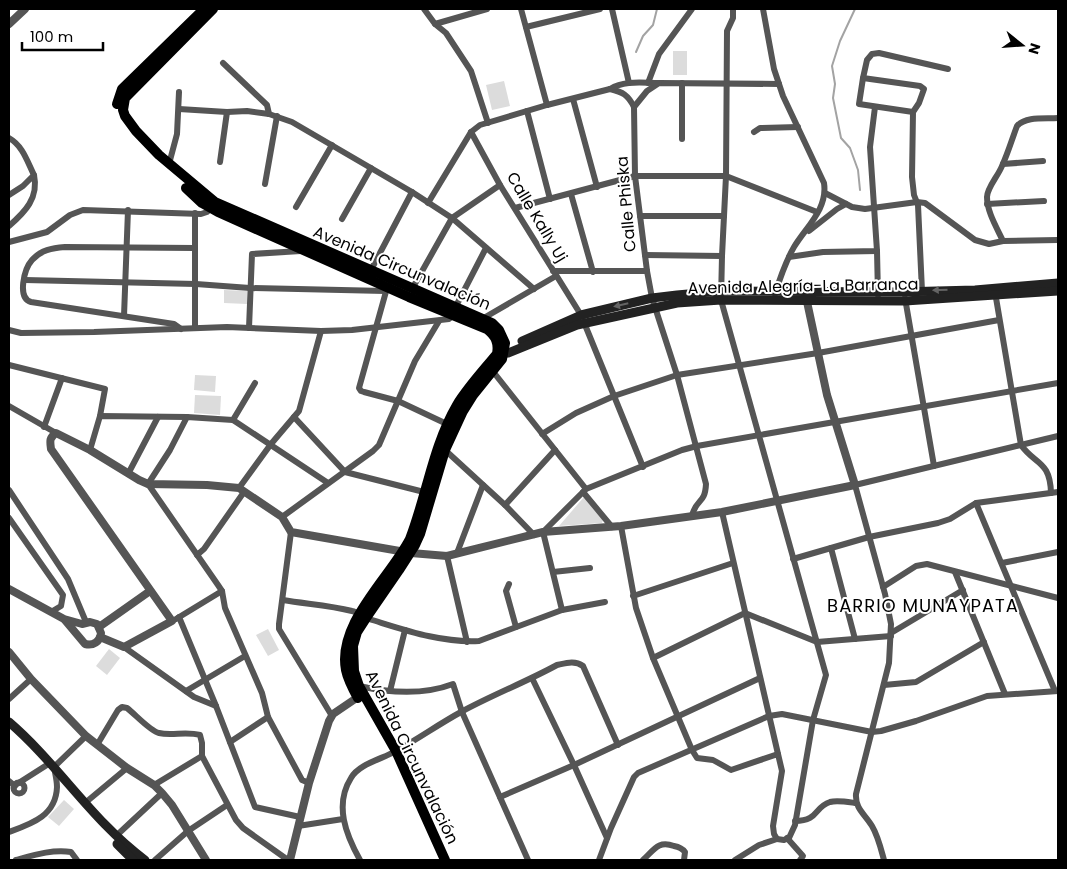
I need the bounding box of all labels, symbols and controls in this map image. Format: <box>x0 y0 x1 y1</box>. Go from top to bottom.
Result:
scale bar <box>22 20 104 52</box>
north arrow <box>997 20 1047 70</box>
text: 100 m <box>30 26 73 47</box>
text: N <box>1023 41 1046 57</box>
street label: Calle Phiska <box>610 155 642 253</box>
street label: Calle Kally Uj <box>501 168 573 266</box>
street label: Avenida Circunvalación <box>310 220 494 316</box>
street label: Avenida Alegría-La Barranca <box>687 272 919 300</box>
one-way arrow <box>932 287 948 295</box>
one-way arrow <box>613 301 629 309</box>
district label: BARRIO MUNAYPATA <box>827 593 1019 618</box>
street label: Avenida Circunvalación <box>360 666 464 848</box>

